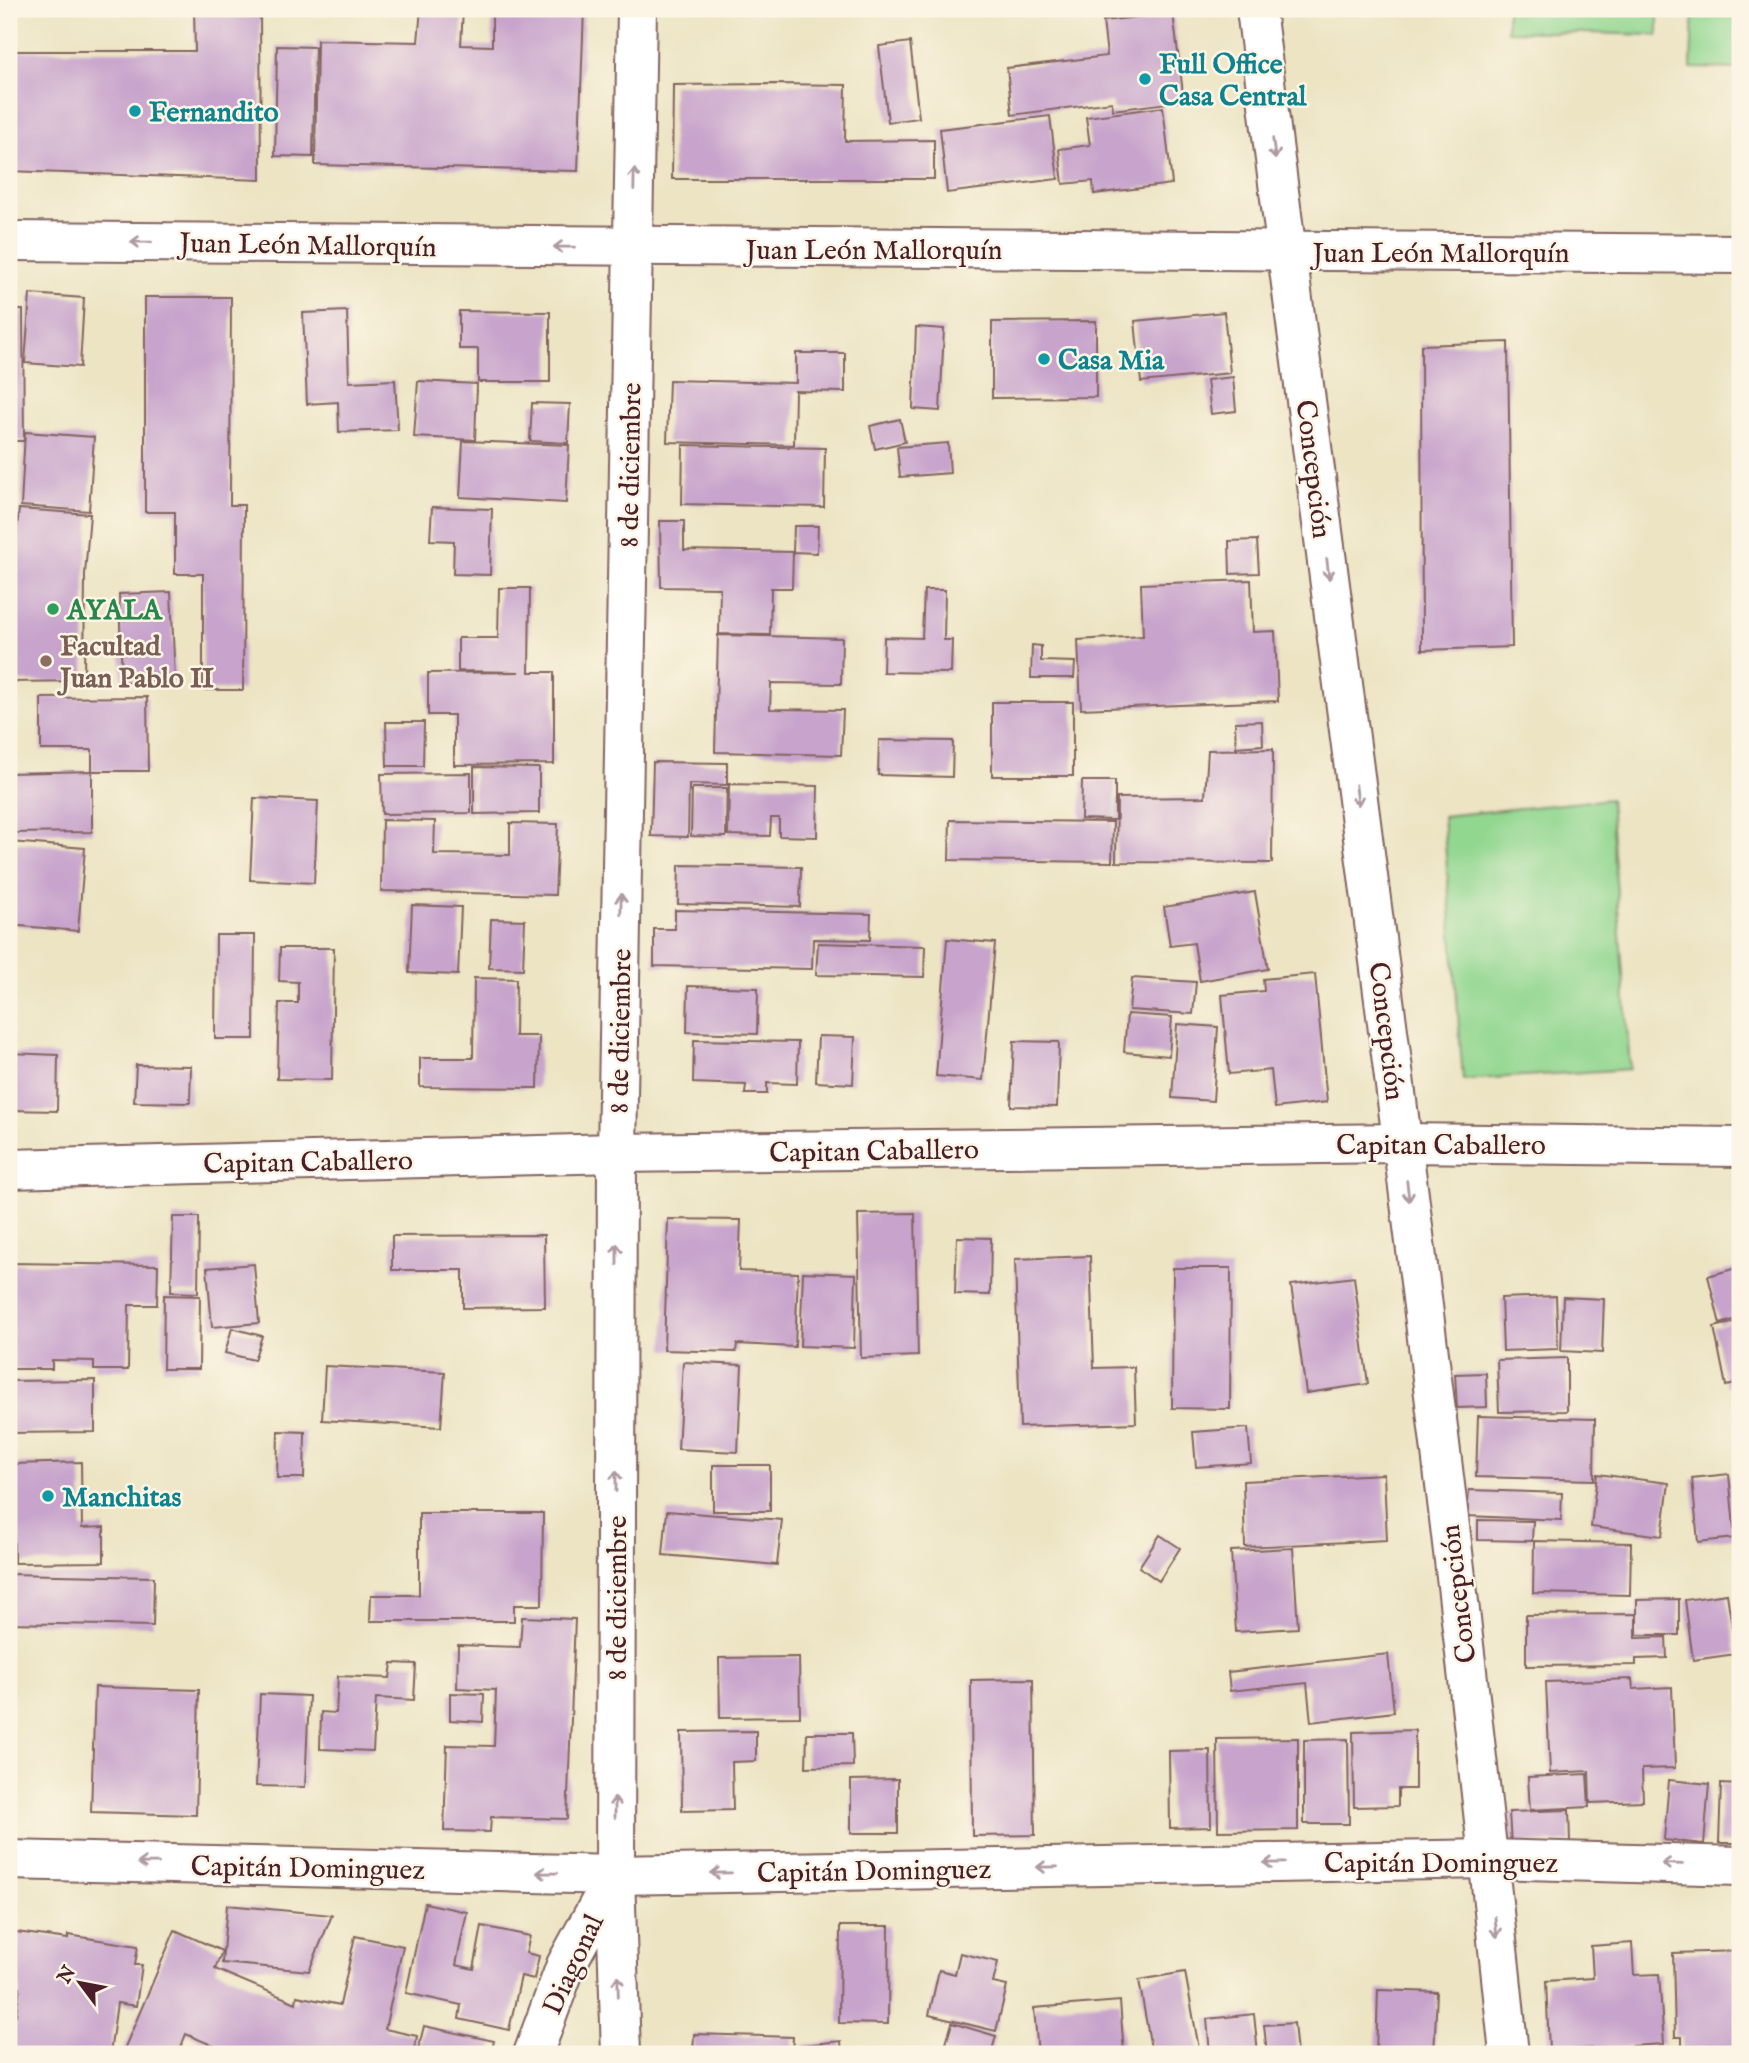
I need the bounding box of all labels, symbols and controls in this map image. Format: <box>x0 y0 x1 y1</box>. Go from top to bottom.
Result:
place label: Full Office Casa Central <box>1159 48 1308 115</box>
marker: Full Office Casa Central <box>1137 71 1153 87</box>
place label: Fernandito <box>149 96 279 131</box>
marker: Fernandito <box>127 103 143 119</box>
one-way arrow <box>1267 138 1280 160</box>
one-way arrow <box>627 168 641 191</box>
street label: Juan León Mallorquín <box>176 227 437 266</box>
street label: Juan León Mallorquín <box>742 234 1003 269</box>
one-way arrow <box>130 236 153 249</box>
street label: Juan León Mallorquín <box>1309 237 1570 272</box>
one-way arrow <box>553 240 576 254</box>
place label: Casa Mia <box>1058 344 1165 379</box>
marker: Casa Mia <box>1036 351 1052 367</box>
street label: 8 de diciembre <box>613 382 650 548</box>
street label: Concepción <box>1287 398 1338 541</box>
one-way arrow <box>1321 558 1334 580</box>
place label: AYALA <box>66 594 163 629</box>
marker: AYALA <box>45 601 61 617</box>
place label: Facultad Juan Pablo II <box>56 630 214 697</box>
marker: Facultad Juan Pablo II <box>38 653 54 669</box>
one-way arrow <box>1350 783 1363 806</box>
one-way arrow <box>615 893 628 916</box>
street label: 8 de diciembre <box>603 948 640 1114</box>
street label: Concepción <box>1360 960 1411 1103</box>
street label: Capitan Caballero <box>1336 1129 1546 1164</box>
street label: Capitan Caballero <box>769 1133 979 1172</box>
street label: Capitan Caballero <box>203 1144 413 1183</box>
one-way arrow <box>1401 1179 1414 1202</box>
one-way arrow <box>610 1243 624 1266</box>
one-way arrow <box>609 1470 623 1493</box>
place label: Manchitas <box>62 1481 181 1516</box>
marker: Manchitas <box>40 1488 56 1504</box>
street label: 8 de diciembre <box>601 1515 636 1681</box>
street label: Concepción <box>1434 1522 1485 1665</box>
one-way arrow <box>608 1796 622 1819</box>
street label: Capitán Dominguez <box>1324 1847 1558 1882</box>
street label: Capitán Dominguez <box>190 1850 426 1889</box>
street label: Capitán Dominguez <box>757 1853 992 1892</box>
one-way arrow <box>137 1856 160 1870</box>
one-way arrow <box>1263 1856 1286 1870</box>
one-way arrow <box>1661 1857 1684 1870</box>
one-way arrow <box>1035 1860 1058 1874</box>
one-way arrow <box>710 1866 733 1880</box>
one-way arrow <box>535 1867 558 1880</box>
street label: Diagonal <box>536 1909 613 2021</box>
one-way arrow <box>1490 1915 1503 1938</box>
north arrow <box>46 1948 116 2018</box>
text: N <box>52 1961 82 1989</box>
one-way arrow <box>612 1975 625 1998</box>

